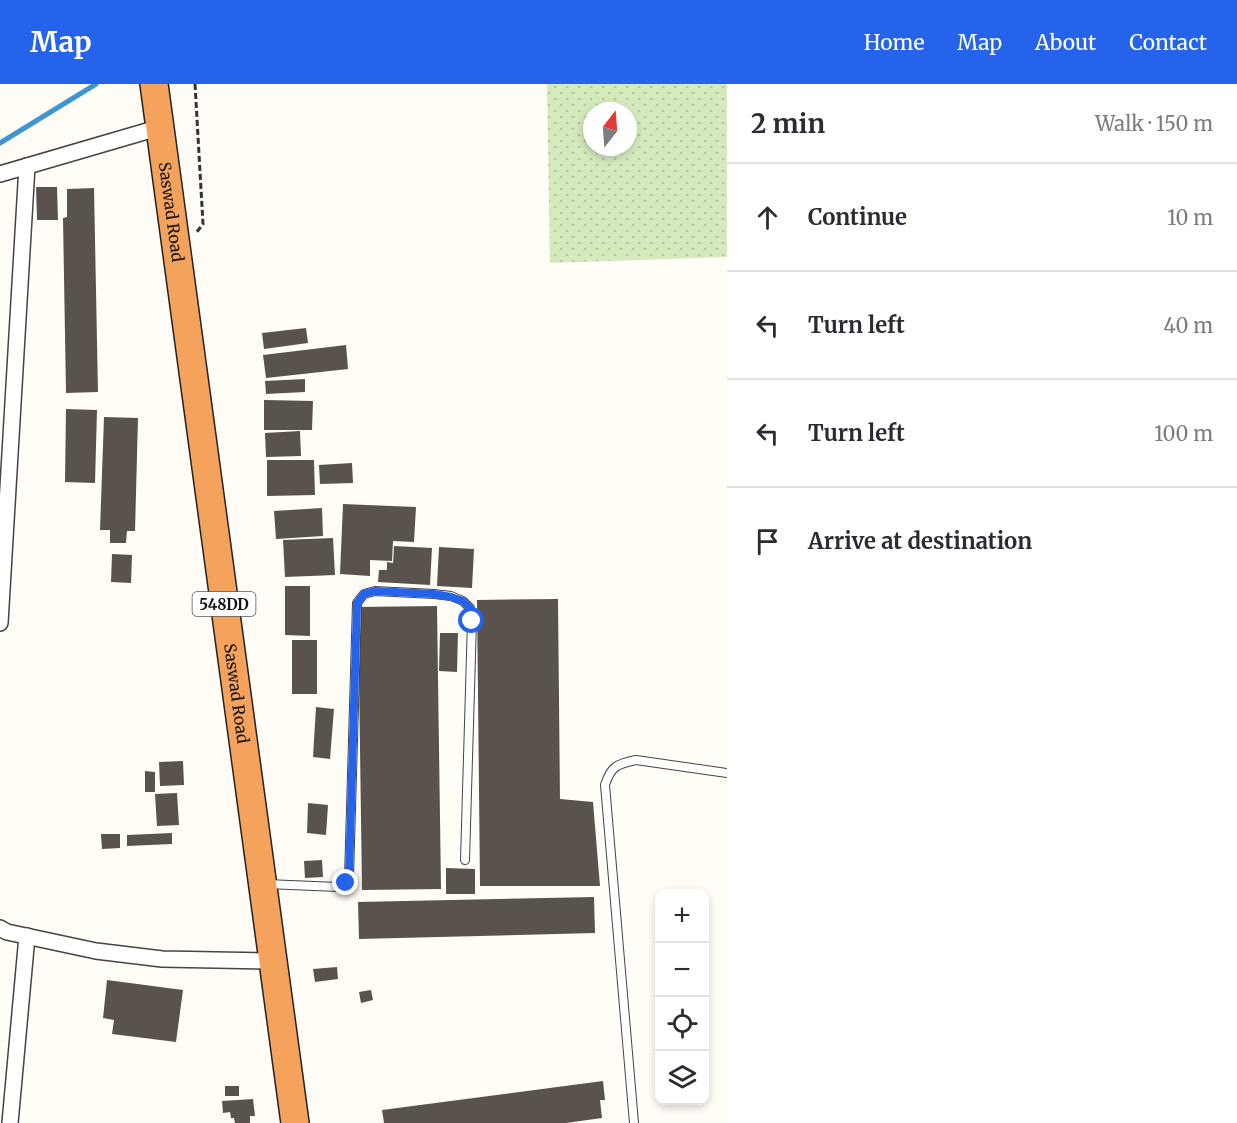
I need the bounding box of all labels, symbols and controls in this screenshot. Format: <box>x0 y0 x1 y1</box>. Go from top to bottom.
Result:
text: Map <box>30 24 92 60</box>
text: Home <box>864 29 924 56</box>
text: Map <box>957 29 1002 56</box>
text: About <box>1035 29 1096 56</box>
text: Contact <box>1129 29 1207 56</box>
north arrow <box>583 102 637 156</box>
text: 2 min <box>751 107 825 140</box>
text: Walk · 150 m <box>1095 111 1213 136</box>
street label: Saswad Road <box>155 161 188 263</box>
icon: ahead <box>751 201 784 234</box>
text: Continue <box>808 203 907 231</box>
text: 10 m <box>1167 205 1213 230</box>
icon: left <box>751 309 784 342</box>
text: Turn left <box>808 311 905 339</box>
text: 40 m <box>1163 313 1213 338</box>
icon: left <box>751 417 784 450</box>
text: Turn left <box>808 419 905 447</box>
text: 100 m <box>1154 421 1213 446</box>
icon: arrive <box>751 525 784 558</box>
text: Arrive at destination <box>808 527 1032 555</box>
road number: 548DD <box>192 592 256 616</box>
route start <box>458 607 484 633</box>
street label: Saswad Road <box>220 642 253 745</box>
route end <box>332 869 358 895</box>
map controls <box>655 889 709 1105</box>
button: + <box>655 889 709 943</box>
button: − <box>655 943 709 997</box>
button: locate <box>655 997 709 1051</box>
button: layers <box>655 1051 709 1105</box>

